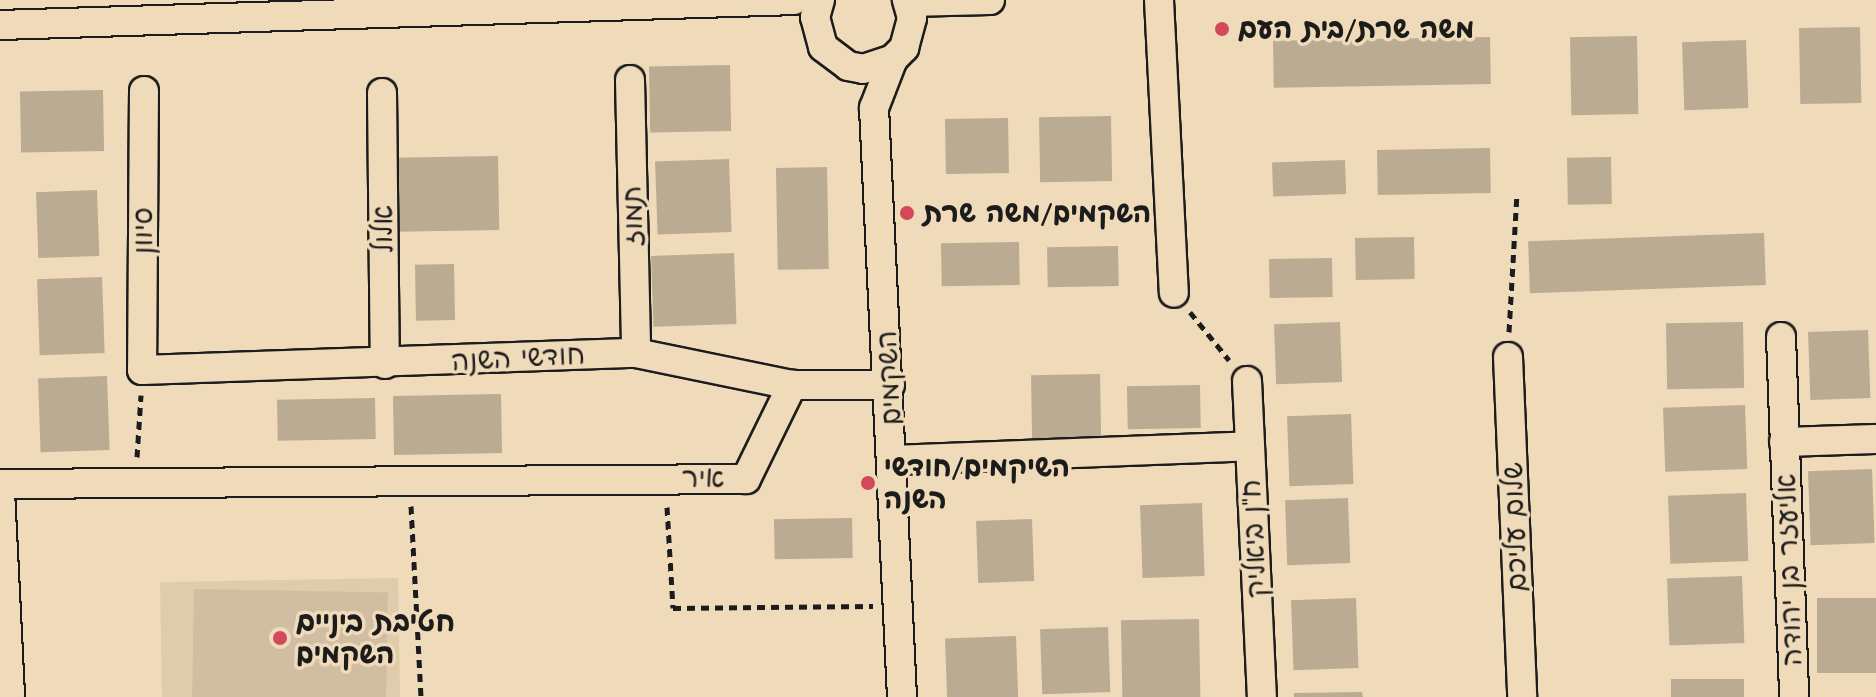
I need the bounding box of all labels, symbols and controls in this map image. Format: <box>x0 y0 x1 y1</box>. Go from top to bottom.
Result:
place label: משה שרת/בית העם <box>1238 12 1474 46</box>
marker: משה שרת/בית העם <box>1213 20 1231 38</box>
street label: תמוז <box>616 185 650 247</box>
place label: השקמים/משה שרת <box>923 196 1151 230</box>
marker: השקמים/משה שרת <box>898 204 916 222</box>
street label: אלול <box>366 205 400 253</box>
street label: סיוון <box>126 207 160 255</box>
street label: השקמים <box>870 330 908 426</box>
street label: חודשי השנה <box>450 338 586 378</box>
place label: השיקמים/חודשי השנה <box>884 450 1070 516</box>
street label: איר <box>681 461 725 495</box>
street label: שלום עליכם <box>1496 461 1534 593</box>
street label: אליעזר בן יהודה <box>1769 473 1809 667</box>
marker: השיקמים/חודשי השנה <box>859 474 877 492</box>
street label: ח"ן ביאליק <box>1234 479 1274 599</box>
place label: חטיבת ביניים השקמים <box>296 605 455 671</box>
marker: חטיבת ביניים השקמים <box>271 629 289 647</box>

